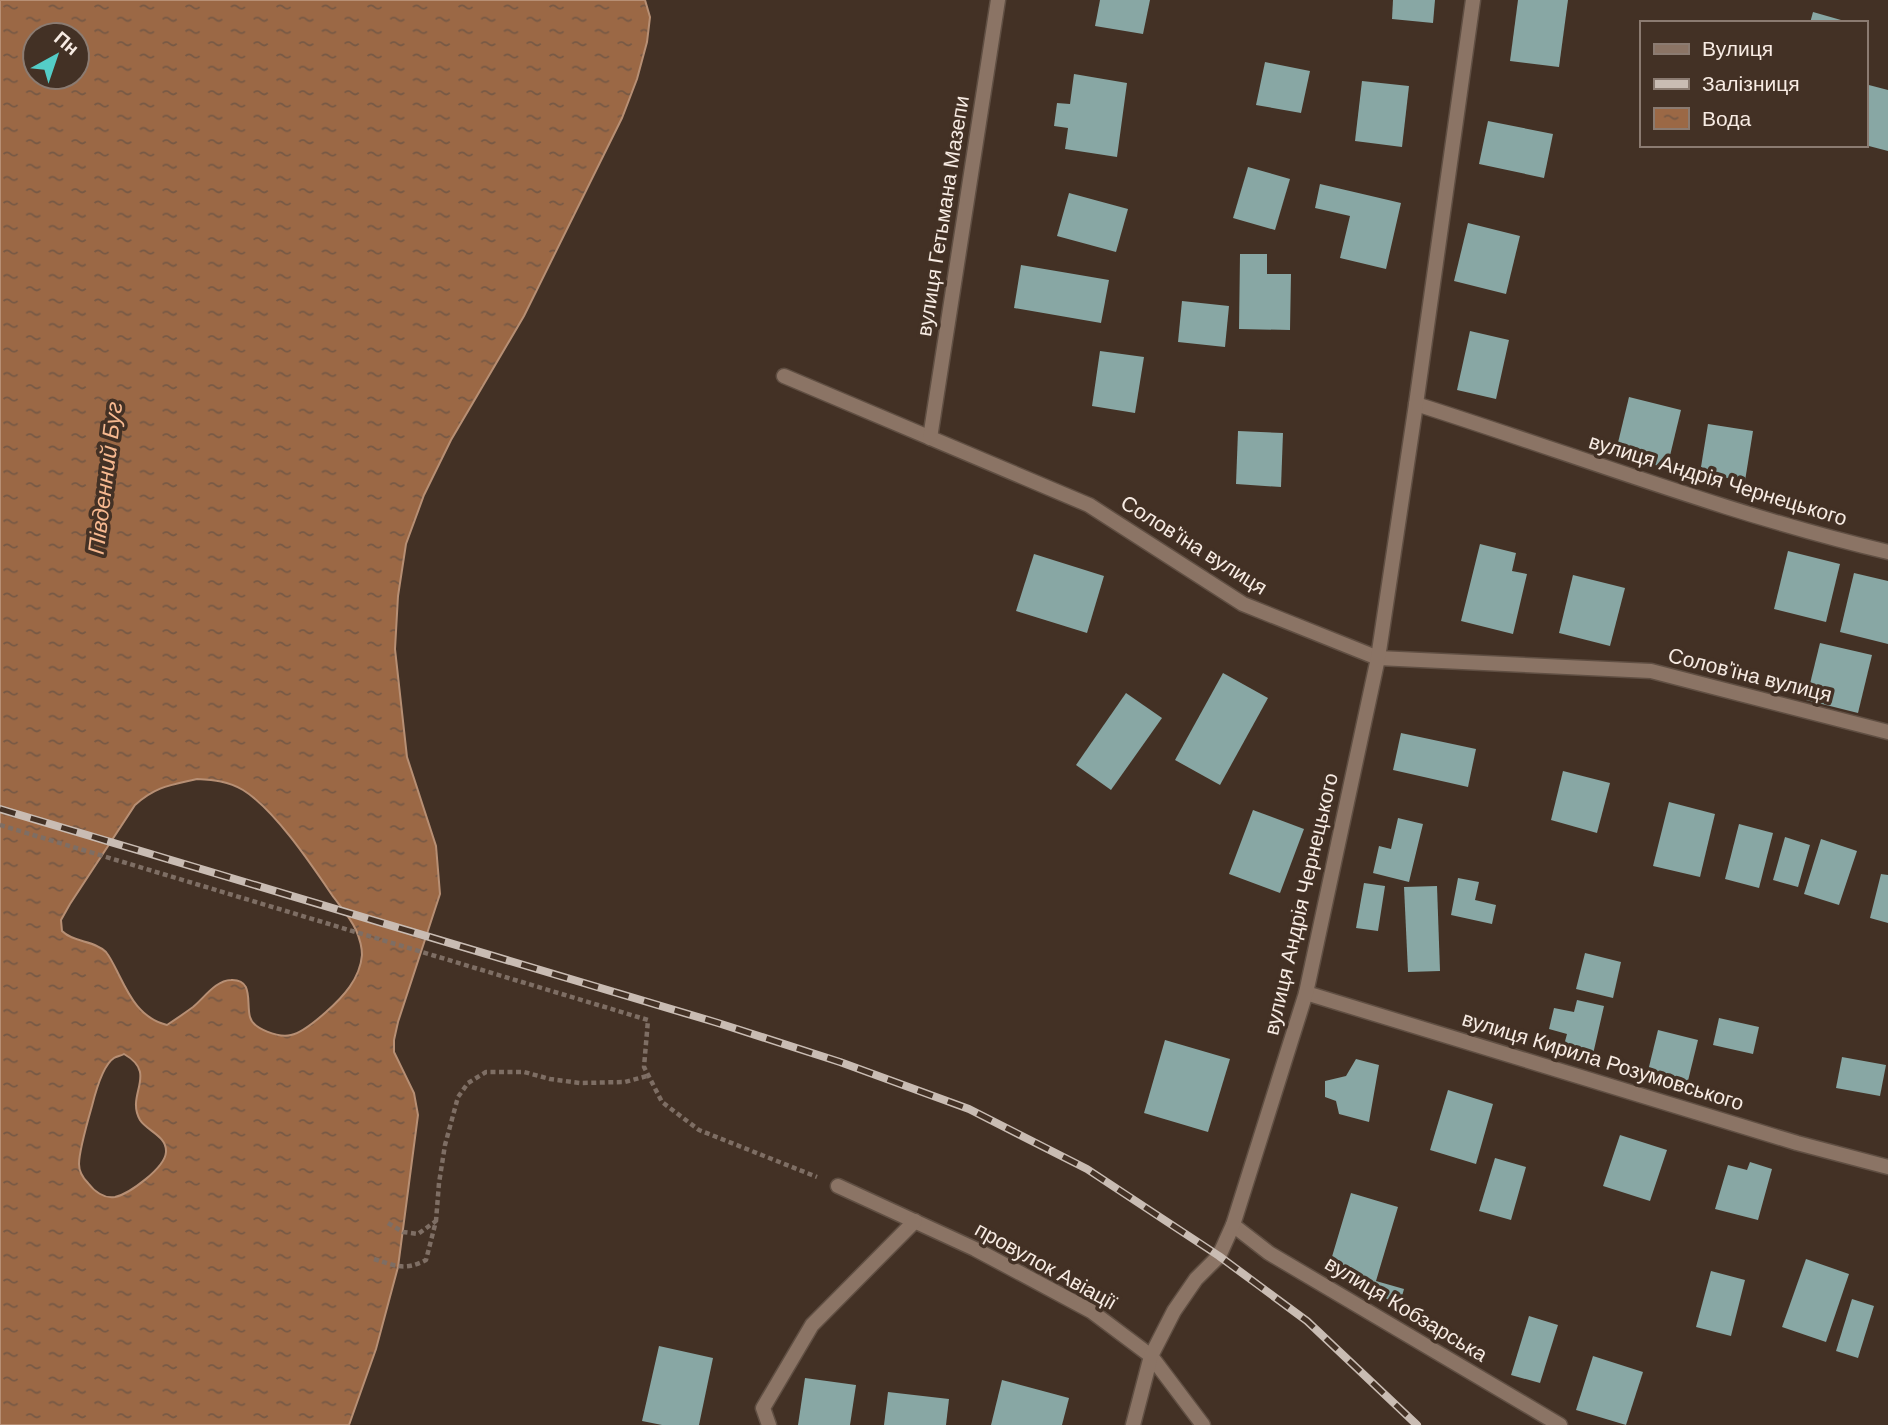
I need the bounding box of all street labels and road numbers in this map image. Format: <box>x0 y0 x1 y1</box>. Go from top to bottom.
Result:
street label: вулиця Гетьмана Мазепи <box>910 94 976 338</box>
street label: вулиця Андрія Чернецького <box>1586 427 1850 533</box>
street label: Солов'їна вулиця <box>1115 489 1273 601</box>
street label: Солов'їна вулиця <box>1665 641 1835 709</box>
street label: вулиця Андрія Чернецького <box>1257 770 1345 1038</box>
street label: вулиця Кирила Розумовського <box>1459 1005 1747 1117</box>
street label: провулок Авіації <box>970 1215 1122 1317</box>
street label: вулиця Кобзарська <box>1320 1249 1493 1369</box>

